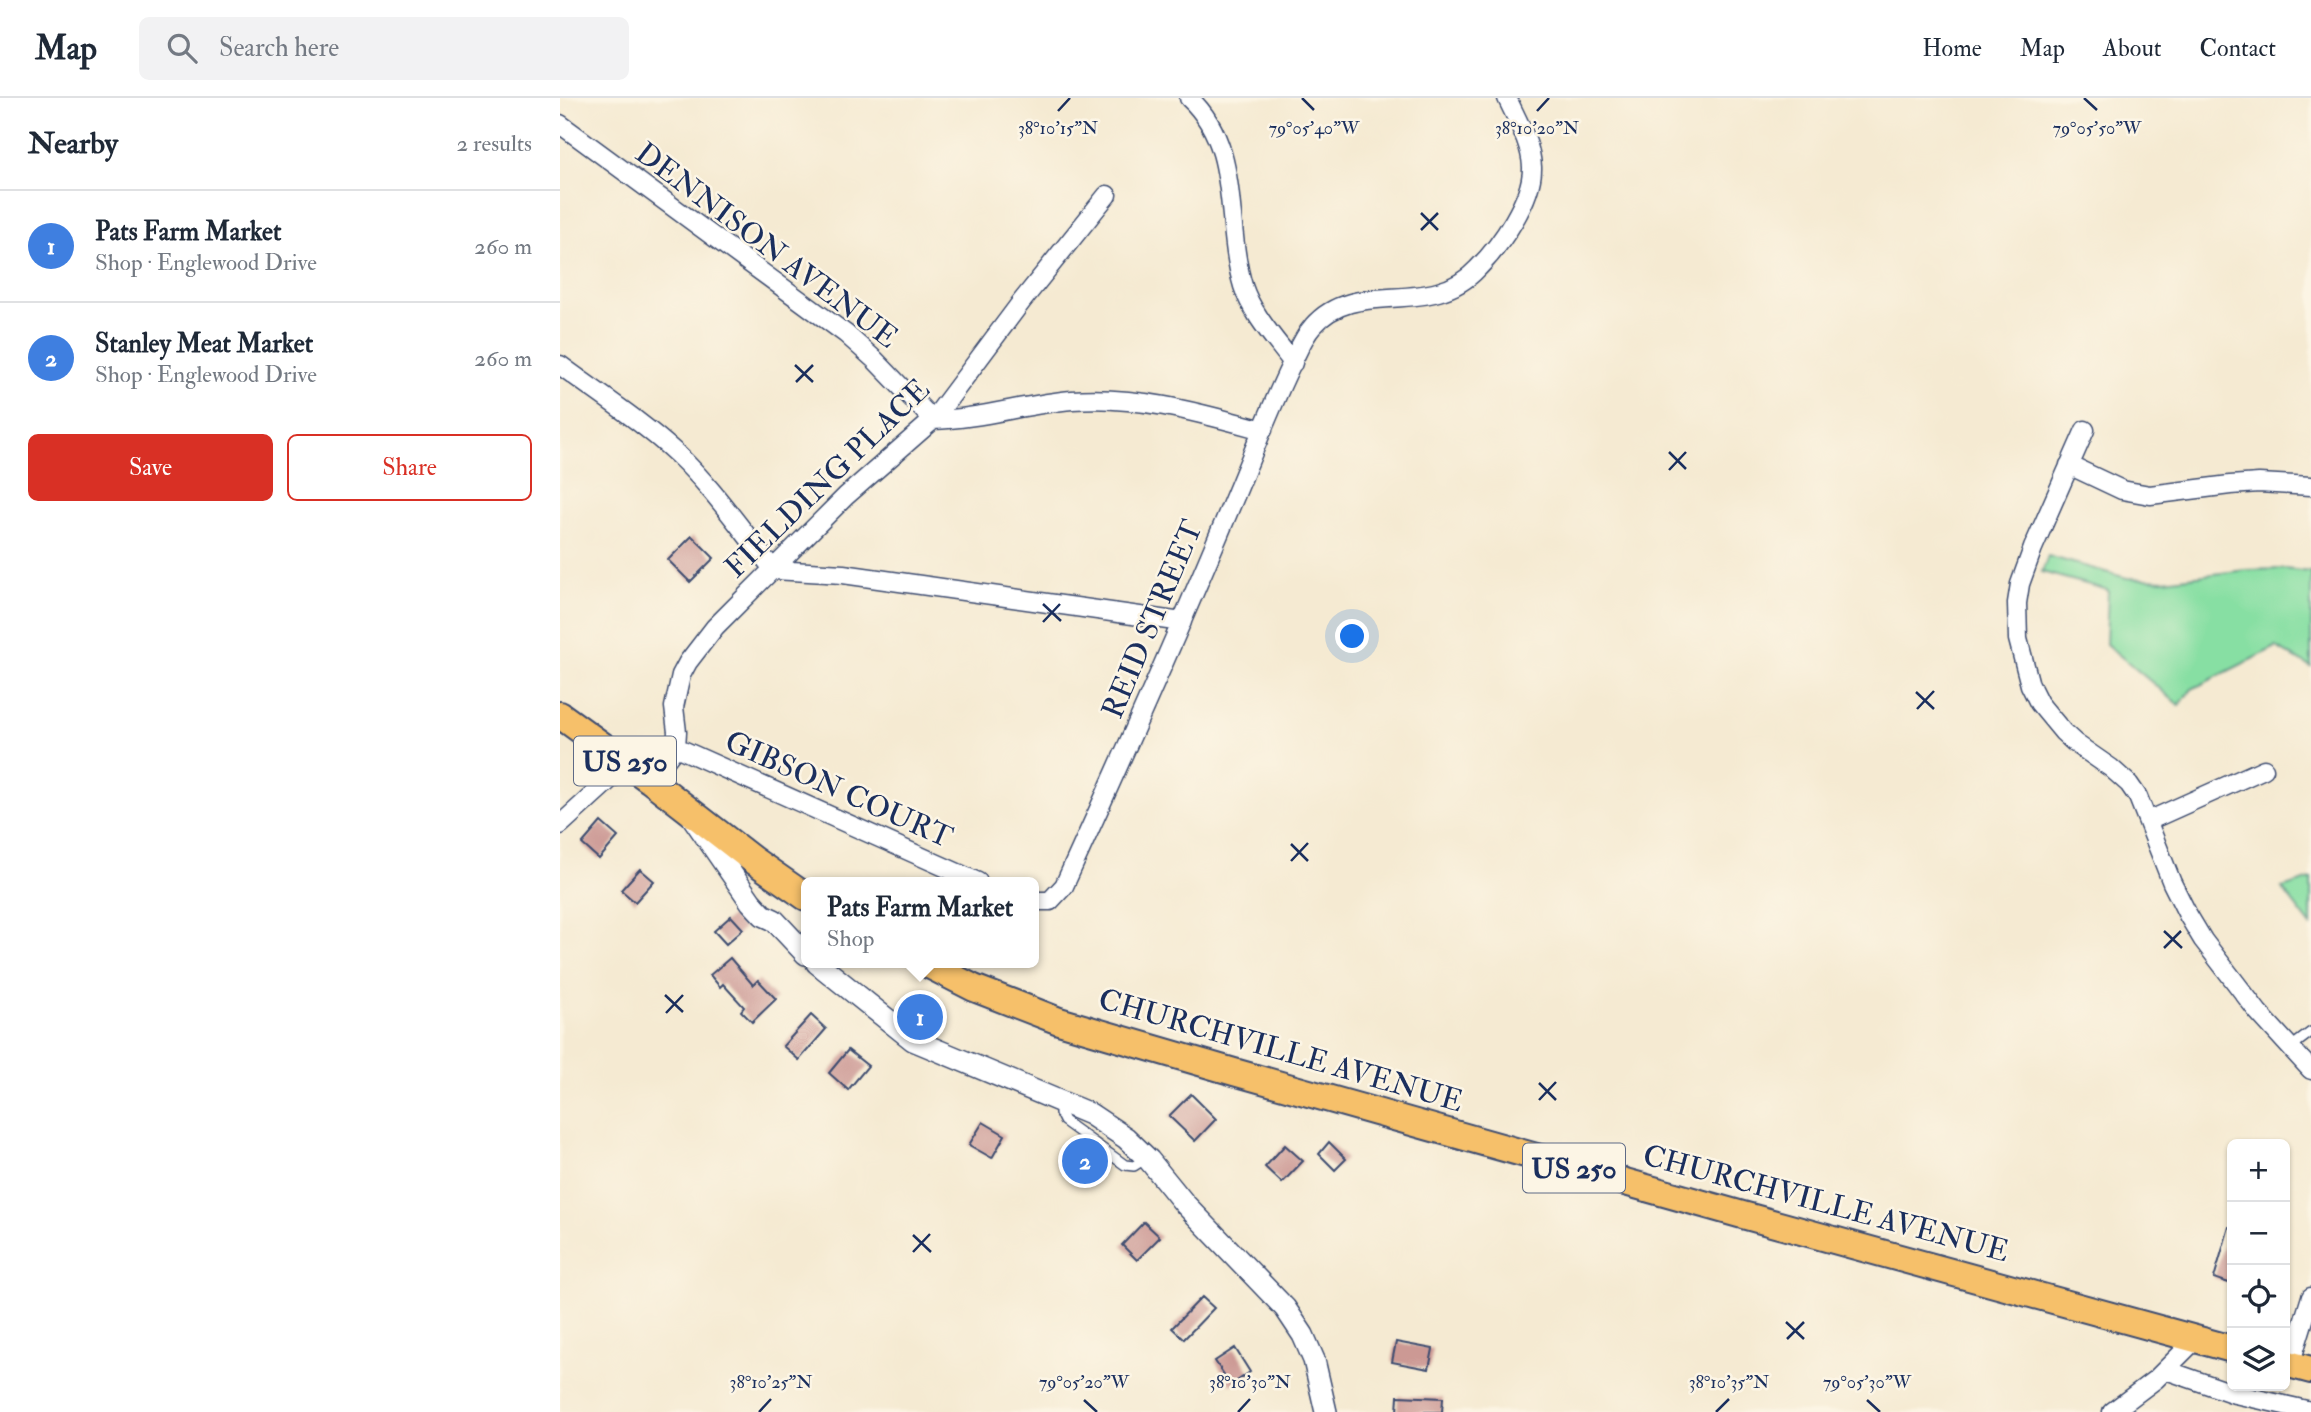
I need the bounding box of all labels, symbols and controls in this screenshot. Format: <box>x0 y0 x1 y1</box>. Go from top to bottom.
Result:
search box <box>139 17 629 80</box>
text: Map <box>35 28 97 69</box>
icon: search <box>163 29 201 67</box>
text: Search here <box>219 32 339 64</box>
text: Home <box>1922 33 1982 64</box>
text: Map <box>2020 33 2065 64</box>
text: About <box>2103 33 2162 64</box>
text: Contact <box>2200 33 2276 64</box>
text: 38°10'15"N <box>1018 117 1098 140</box>
text: 79°05'40"W <box>1269 117 1360 140</box>
text: 38°10'20"N <box>1495 117 1579 140</box>
text: 79°05'50"W <box>2053 117 2142 140</box>
text: Nearby <box>28 125 118 162</box>
text: 2 results <box>457 129 532 158</box>
street label: DENNISON AVENUE <box>628 135 905 356</box>
text: Pats Farm Market <box>95 216 281 248</box>
text: 1 <box>47 232 55 261</box>
text: 260 m <box>474 232 532 261</box>
text: Shop · Englewood Drive <box>95 248 317 277</box>
text: Stanley Meat Market <box>95 328 313 360</box>
text: 2 <box>45 344 57 373</box>
text: 260 m <box>474 344 532 373</box>
text: Shop · Englewood Drive <box>95 360 317 389</box>
street label: FIELDING PLACE <box>717 371 938 586</box>
button: Save <box>28 434 273 501</box>
button: Share <box>287 434 532 501</box>
street label: REID STREET <box>1094 514 1211 724</box>
your location <box>1335 619 1369 653</box>
street label: GIBSON COURT <box>719 723 958 856</box>
road number: US 250 <box>574 736 676 786</box>
popup <box>801 877 1039 968</box>
text: Pats Farm Market <box>827 892 1013 924</box>
text: Shop <box>827 924 874 953</box>
street label: CHURCHVILLE AVENUE <box>1094 981 1467 1120</box>
pin: 1 <box>897 991 943 1043</box>
pin: 2 <box>1062 1135 1108 1187</box>
street label: CHURCHVILLE AVENUE <box>1639 1137 2013 1270</box>
map controls <box>2227 1139 2290 1391</box>
button: + <box>2227 1139 2290 1202</box>
road number: US 250 <box>1523 1144 1625 1192</box>
button: − <box>2227 1202 2290 1265</box>
button: locate <box>2227 1265 2290 1328</box>
button: layers <box>2227 1328 2290 1391</box>
text: 38°10'25"N <box>730 1371 812 1394</box>
text: 79°05'20"W <box>1039 1371 1130 1394</box>
text: 38°10'30"N <box>1209 1371 1291 1394</box>
text: 38°10'35"N <box>1689 1371 1769 1394</box>
text: 79°05'30"W <box>1823 1371 1912 1394</box>

